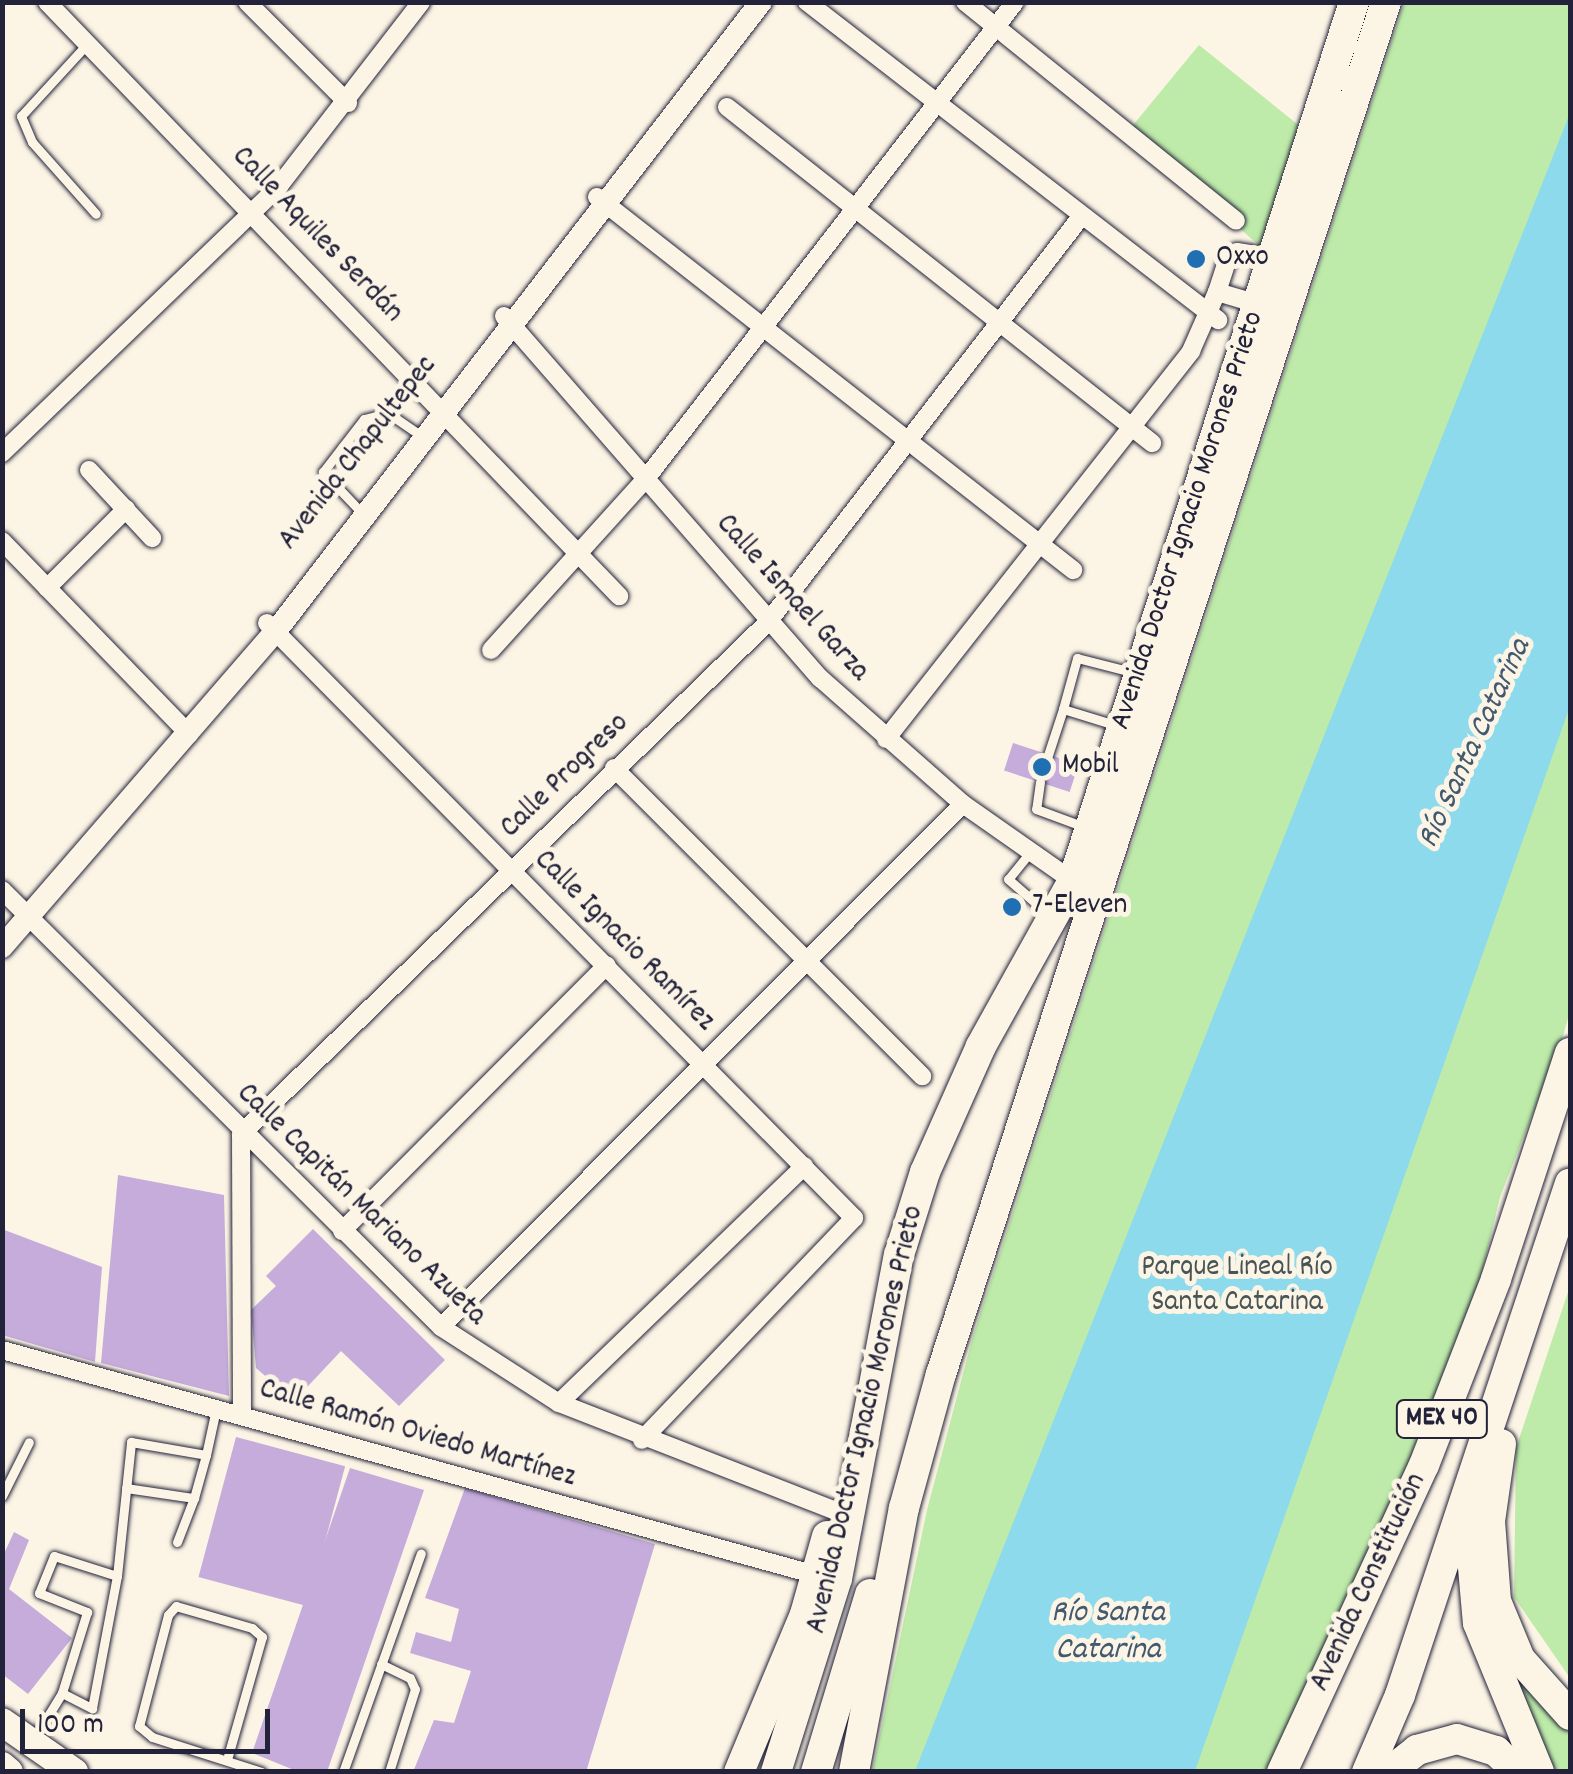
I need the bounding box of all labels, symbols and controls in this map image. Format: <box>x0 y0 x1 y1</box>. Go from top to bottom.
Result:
street label: Calle Aquiles Serdán <box>223 140 409 332</box>
place label: Oxxo <box>1216 241 1269 277</box>
marker: Oxxo <box>1185 248 1207 270</box>
street label: Avenida Doctor Ignacio Morones Prieto <box>1104 307 1274 735</box>
street label: Avenida Chapultepec <box>272 350 446 558</box>
street label: Calle Ismael Garza <box>706 508 876 690</box>
water label: Río Santa Catarina <box>1411 633 1541 855</box>
street label: Calle Progreso <box>494 707 638 847</box>
place label: Mobil <box>1062 749 1119 785</box>
marker: Mobil <box>1031 756 1053 778</box>
street label: Calle Ignacio Ramírez <box>525 844 721 1040</box>
place label: 7-Eleven <box>1032 889 1127 925</box>
marker: 7-Eleven <box>1001 896 1023 918</box>
street label: Calle Capitán Mariano Azueta <box>227 1077 493 1335</box>
street label: Avenida Doctor Ignacio Morones Prieto <box>800 1203 934 1637</box>
park label: Parque Lineal Río Santa Catarina <box>1141 1251 1333 1322</box>
street label: Calle Ramón Oviedo Martínez <box>255 1373 579 1497</box>
road number: MEX 40 <box>1394 1396 1490 1442</box>
street label: Avenida Constitución <box>1304 1468 1436 1698</box>
water label: Río Santa Catarina <box>1051 1596 1165 1671</box>
scale bar <box>25 1689 275 1751</box>
text: 100 m <box>37 1705 104 1748</box>

